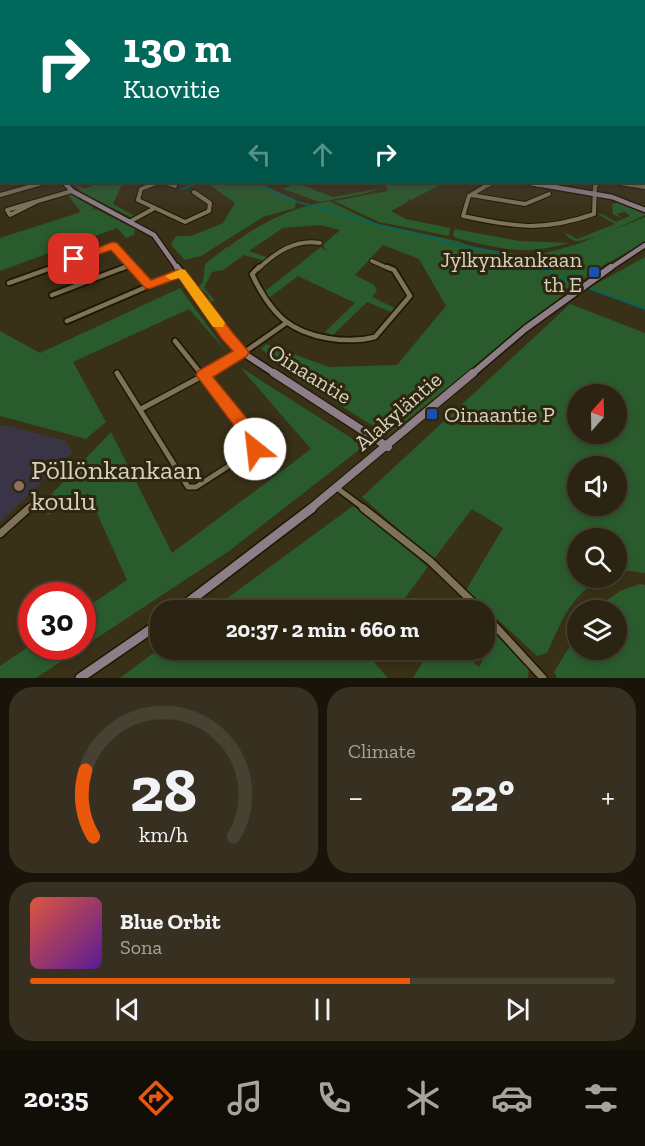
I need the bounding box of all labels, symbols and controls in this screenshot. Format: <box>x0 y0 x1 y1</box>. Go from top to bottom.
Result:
text: 130 m <box>123 22 231 73</box>
icon: right <box>24 24 102 102</box>
text: Kuovitie <box>123 73 220 105</box>
icon: left <box>243 138 276 171</box>
icon: ahead <box>306 138 339 171</box>
icon: right <box>369 138 402 171</box>
pin <box>48 233 99 284</box>
icon: arrive <box>57 242 90 275</box>
place label: Jylkynkankaan th E <box>440 246 582 298</box>
marker: Jylkynkankaan th E <box>587 265 601 279</box>
street label: Oinaantie <box>263 338 357 410</box>
street label: Alakyläntie <box>349 366 447 456</box>
north arrow <box>567 384 627 444</box>
map controls <box>567 384 627 660</box>
place label: Oinaantie P <box>444 401 555 428</box>
marker: Oinaantie P <box>425 407 439 421</box>
position arrow <box>223 417 287 481</box>
place label: Pöllönkankaan koulu <box>31 454 202 517</box>
button: sound <box>567 456 627 516</box>
marker: Pöllönkankaan koulu <box>12 479 26 493</box>
button: search <box>567 528 627 588</box>
speed limit sign: 30 <box>18 582 96 660</box>
button: layers <box>567 600 627 660</box>
text: 20:37 · 2 min · 660 m <box>226 616 419 643</box>
text: Climate <box>348 739 416 763</box>
text: 28 <box>130 752 197 827</box>
text: 22° <box>450 769 515 823</box>
text: − <box>348 777 363 816</box>
text: + <box>601 777 615 816</box>
text: km/h <box>139 822 188 847</box>
text: Blue Orbit <box>120 908 220 935</box>
text: Sona <box>120 935 162 959</box>
icon: previous <box>111 993 144 1026</box>
icon: pause <box>306 993 339 1026</box>
icon: next <box>501 993 534 1026</box>
icon: directions <box>135 1077 177 1119</box>
icon: music <box>224 1077 266 1119</box>
icon: phone <box>313 1077 355 1119</box>
icon: climate <box>402 1077 444 1119</box>
icon: car <box>491 1077 533 1119</box>
icon: filters <box>580 1077 622 1119</box>
text: 20:35 <box>23 1082 89 1114</box>

